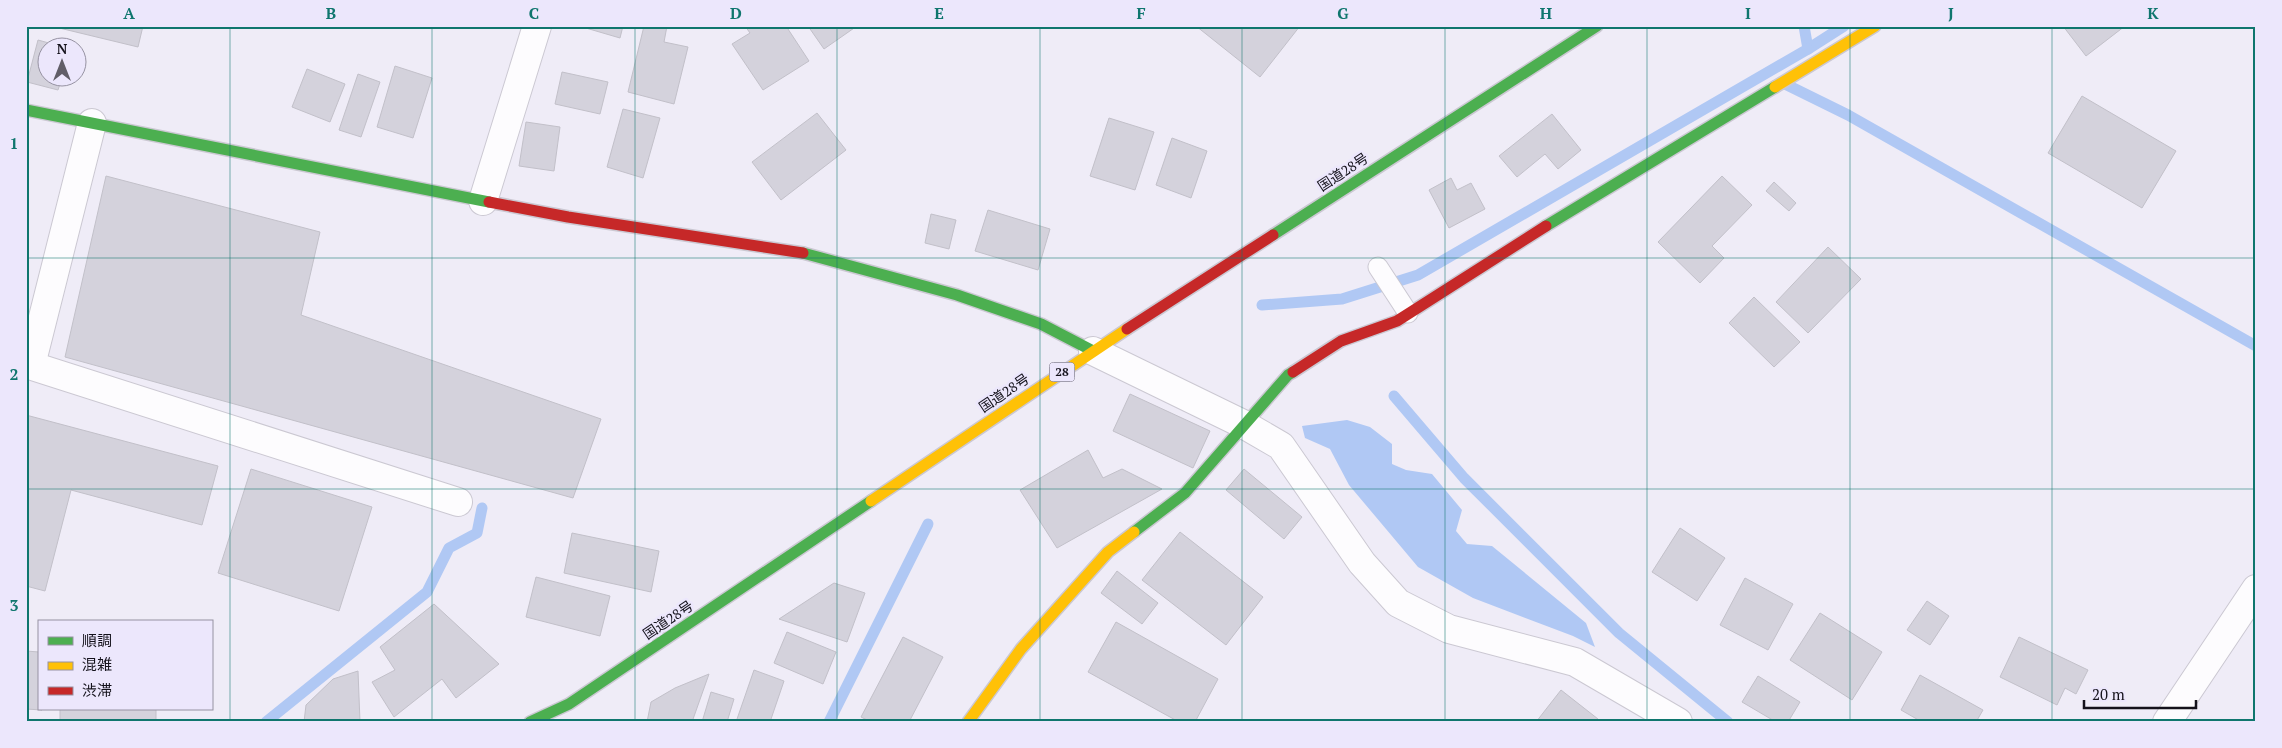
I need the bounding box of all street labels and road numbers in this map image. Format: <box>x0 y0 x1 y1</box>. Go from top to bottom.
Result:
street label: 国道28号 <box>1314 148 1372 195</box>
road number: 28 <box>1050 362 1074 382</box>
street label: 国道28号 <box>975 369 1033 416</box>
street label: 国道28号 <box>639 596 697 643</box>

